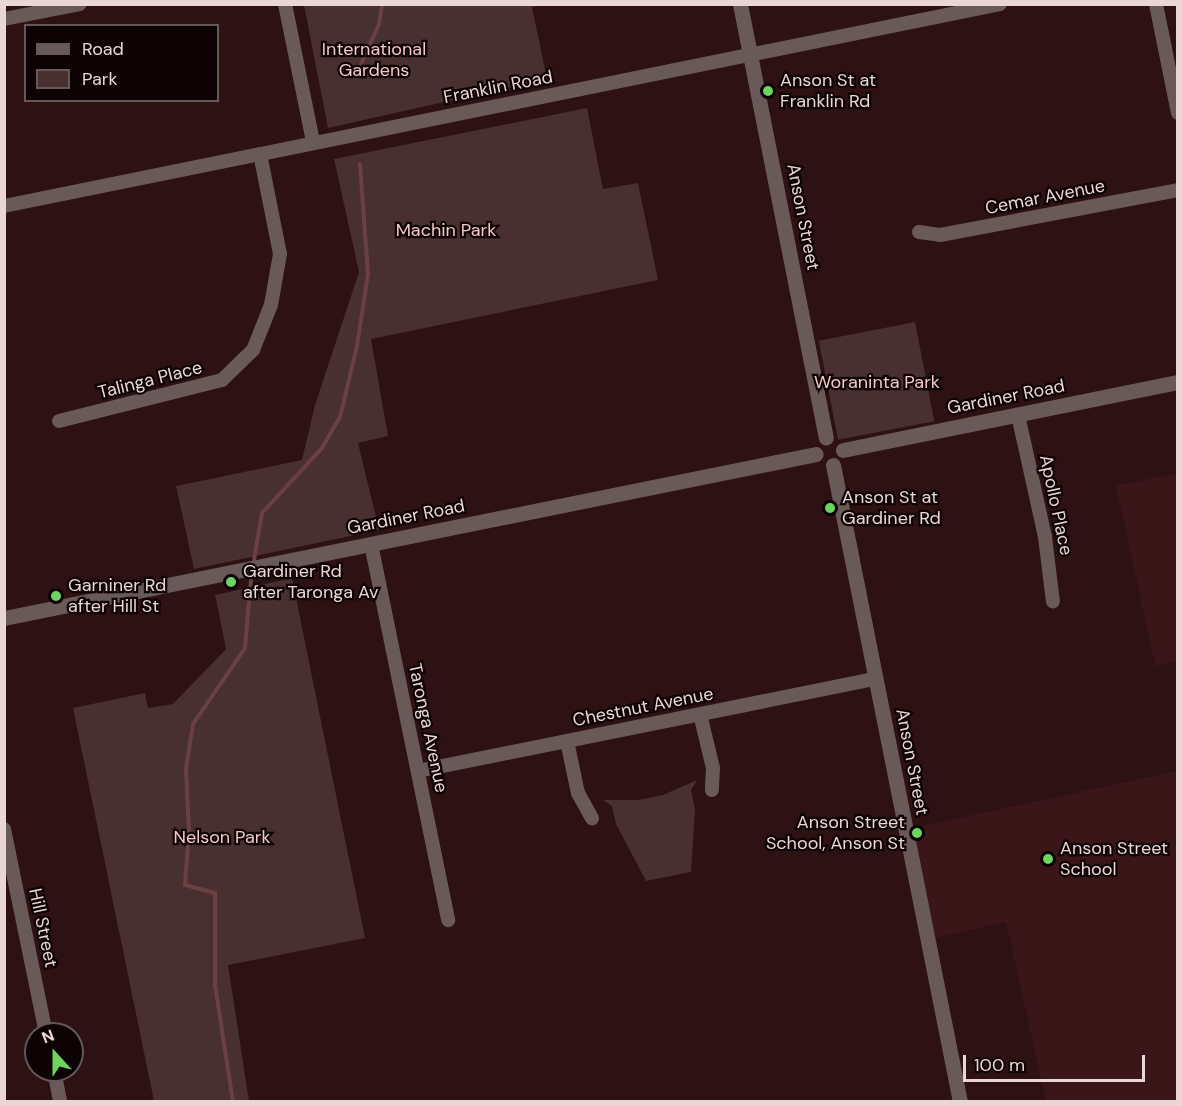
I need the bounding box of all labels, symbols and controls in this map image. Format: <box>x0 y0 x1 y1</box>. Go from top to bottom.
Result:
legend <box>24 24 219 102</box>
text: Road <box>82 37 124 61</box>
park label: International Gardens <box>322 39 426 82</box>
street label: Franklin Road <box>442 66 554 108</box>
text: Park <box>82 67 118 91</box>
place label: Anson St at Franklin Rd <box>780 70 876 112</box>
marker: Anson St at Franklin Rd <box>761 84 775 98</box>
street label: Anson Street <box>782 162 824 272</box>
street label: Cemar Avenue <box>983 175 1107 219</box>
park label: Machin Park <box>396 219 496 241</box>
street label: Talinga Place <box>96 357 204 403</box>
park label: Woraninta Park <box>814 371 940 393</box>
street label: Gardiner Road <box>945 375 1067 419</box>
street label: Apollo Place <box>1035 453 1077 557</box>
place label: Anson St at Gardiner Rd <box>842 487 941 530</box>
street label: Gardiner Road <box>345 495 467 539</box>
marker: Anson St at Gardiner Rd <box>823 501 837 515</box>
place label: Gardiner Rd after Taronga Av <box>243 561 378 604</box>
place label: Garniner Rd after Hill St <box>68 575 166 618</box>
marker: Gardiner Rd after Taronga Av <box>224 575 238 589</box>
marker: Garniner Rd after Hill St <box>49 589 63 603</box>
street label: Taronga Avenue <box>404 661 452 795</box>
street label: Chestnut Avenue <box>571 683 715 731</box>
street label: Anson Street <box>891 707 933 817</box>
place label: Anson Street School, Anson St <box>766 812 905 854</box>
park label: Nelson Park <box>173 826 271 848</box>
marker: Anson Street School, Anson St <box>910 826 924 840</box>
place label: Anson Street School <box>1060 838 1168 880</box>
marker: Anson Street School <box>1041 852 1055 866</box>
street label: Hill Street <box>24 886 62 970</box>
north arrow <box>24 1022 84 1082</box>
text: N <box>39 1025 57 1048</box>
scale bar <box>966 1043 1148 1081</box>
text: 100 m <box>974 1053 1025 1077</box>

